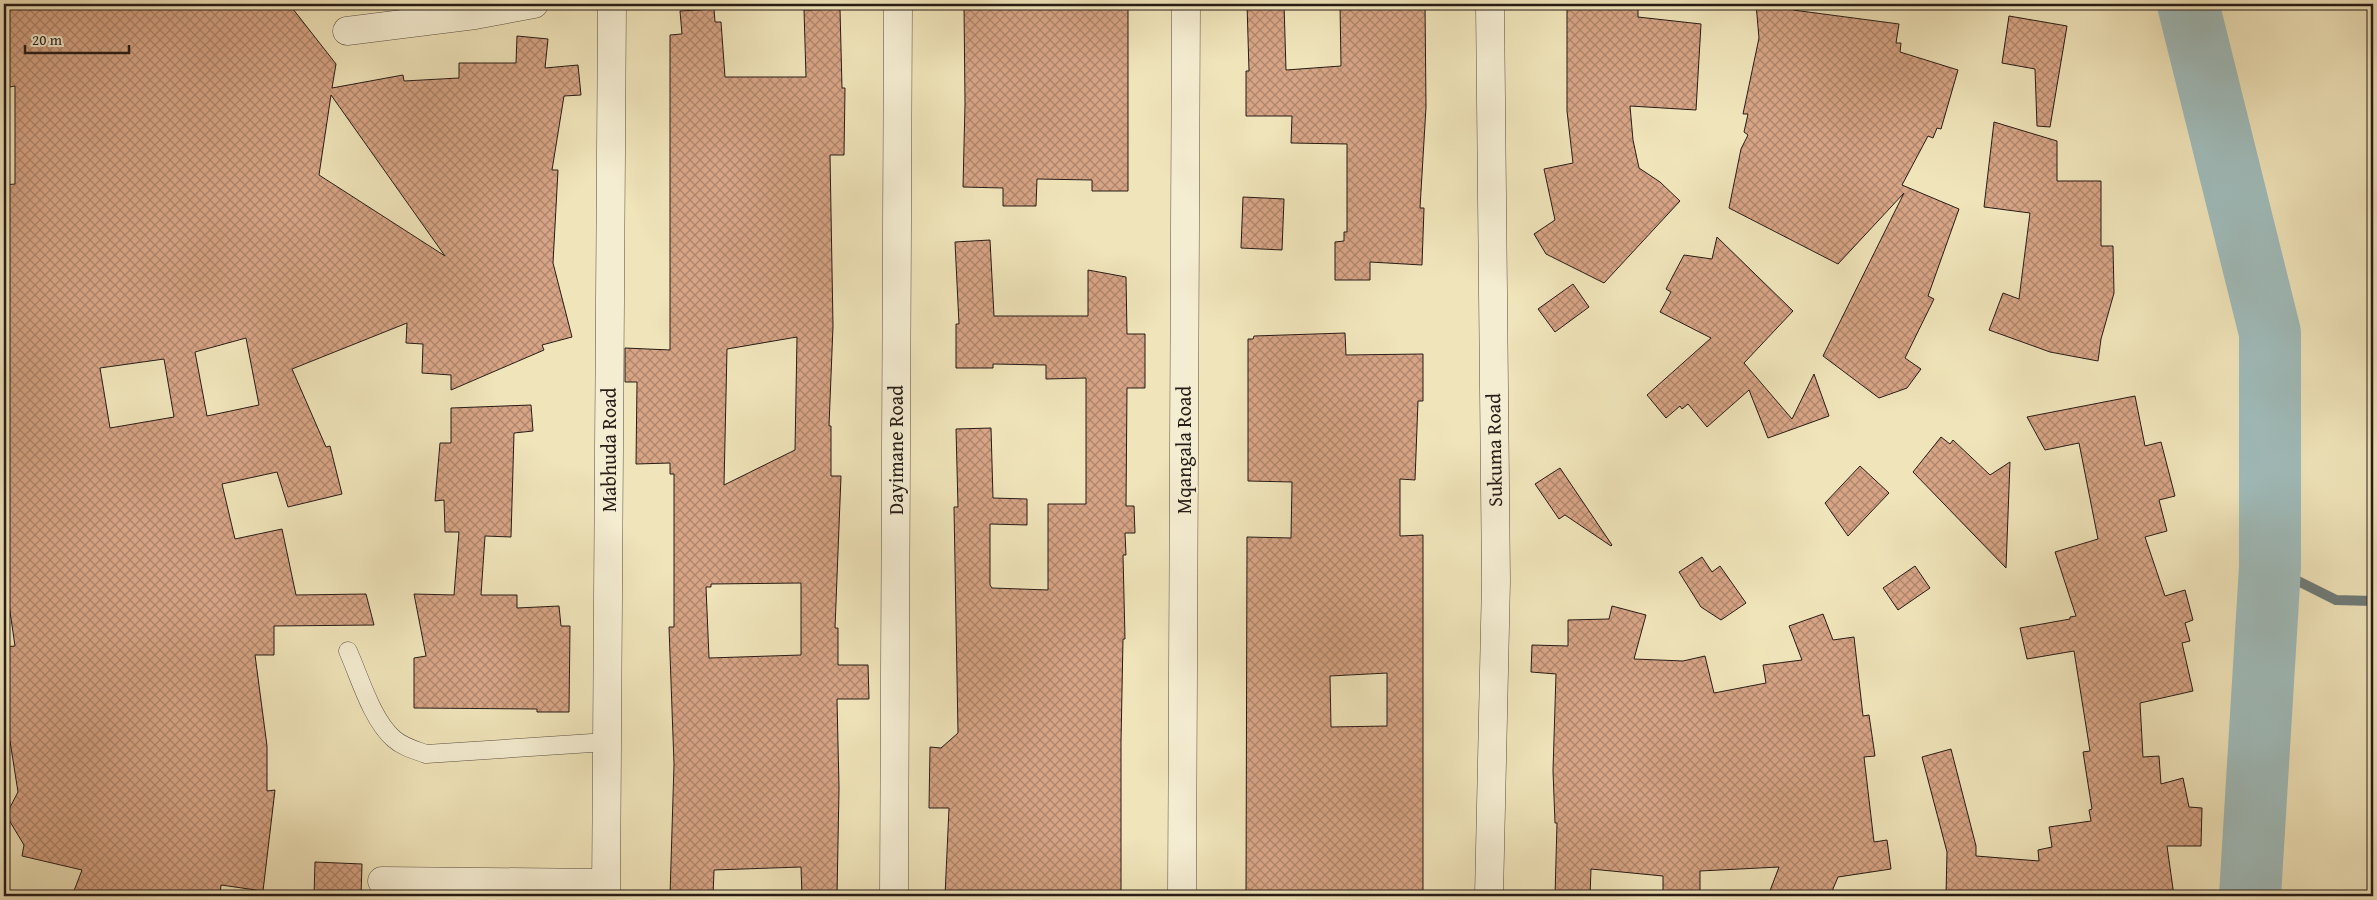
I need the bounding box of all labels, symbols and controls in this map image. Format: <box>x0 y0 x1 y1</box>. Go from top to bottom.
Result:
scale bar <box>25 22 129 54</box>
text: 20 m <box>32 29 63 50</box>
street label: Dayimane Road <box>881 385 910 515</box>
street label: Mqangala Road <box>1169 386 1198 514</box>
street label: Mabhuda Road <box>594 387 623 512</box>
street label: Sukuma Road <box>1478 393 1509 507</box>

